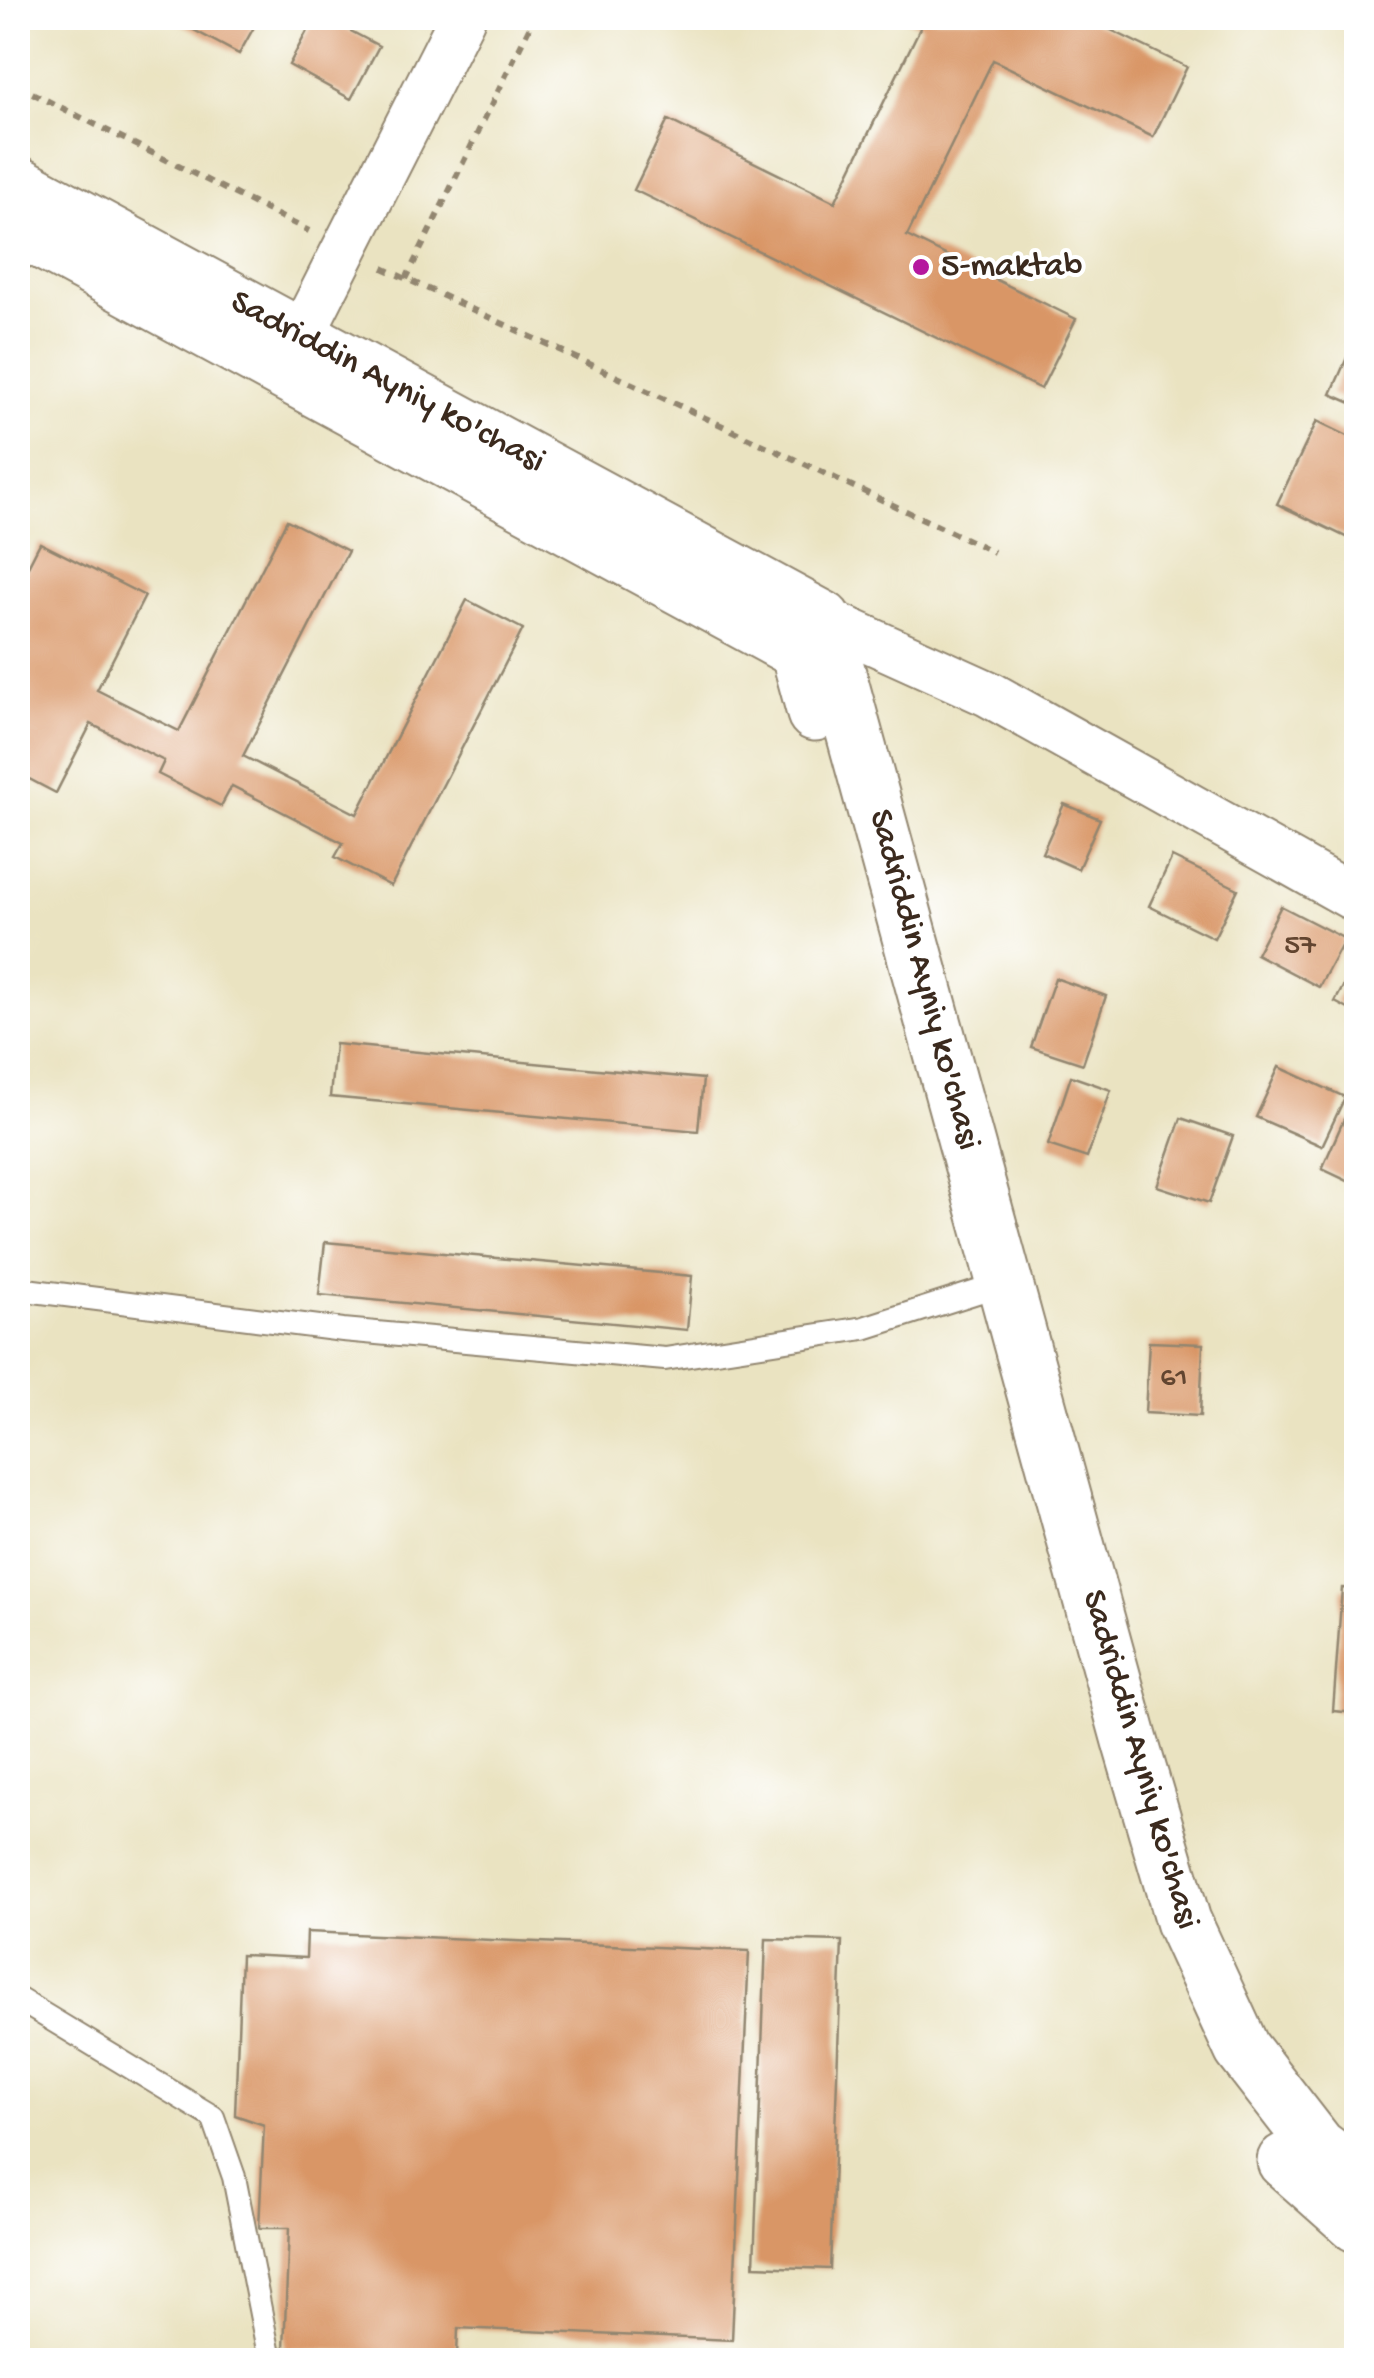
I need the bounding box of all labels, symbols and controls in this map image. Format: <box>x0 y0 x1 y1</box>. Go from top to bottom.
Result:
place label: 5-maktab <box>941 247 1082 288</box>
marker: 5-maktab <box>910 256 932 278</box>
street label: Sadriddin Ayniy ko'chasi <box>223 283 551 483</box>
street label: Sadriddin Ayniy ko'chasi <box>858 805 988 1155</box>
house number: 57 <box>1284 930 1317 965</box>
house number: 61 <box>1160 1362 1188 1397</box>
street label: Sadriddin Ayniy ko'chasi <box>1071 1586 1207 1934</box>

